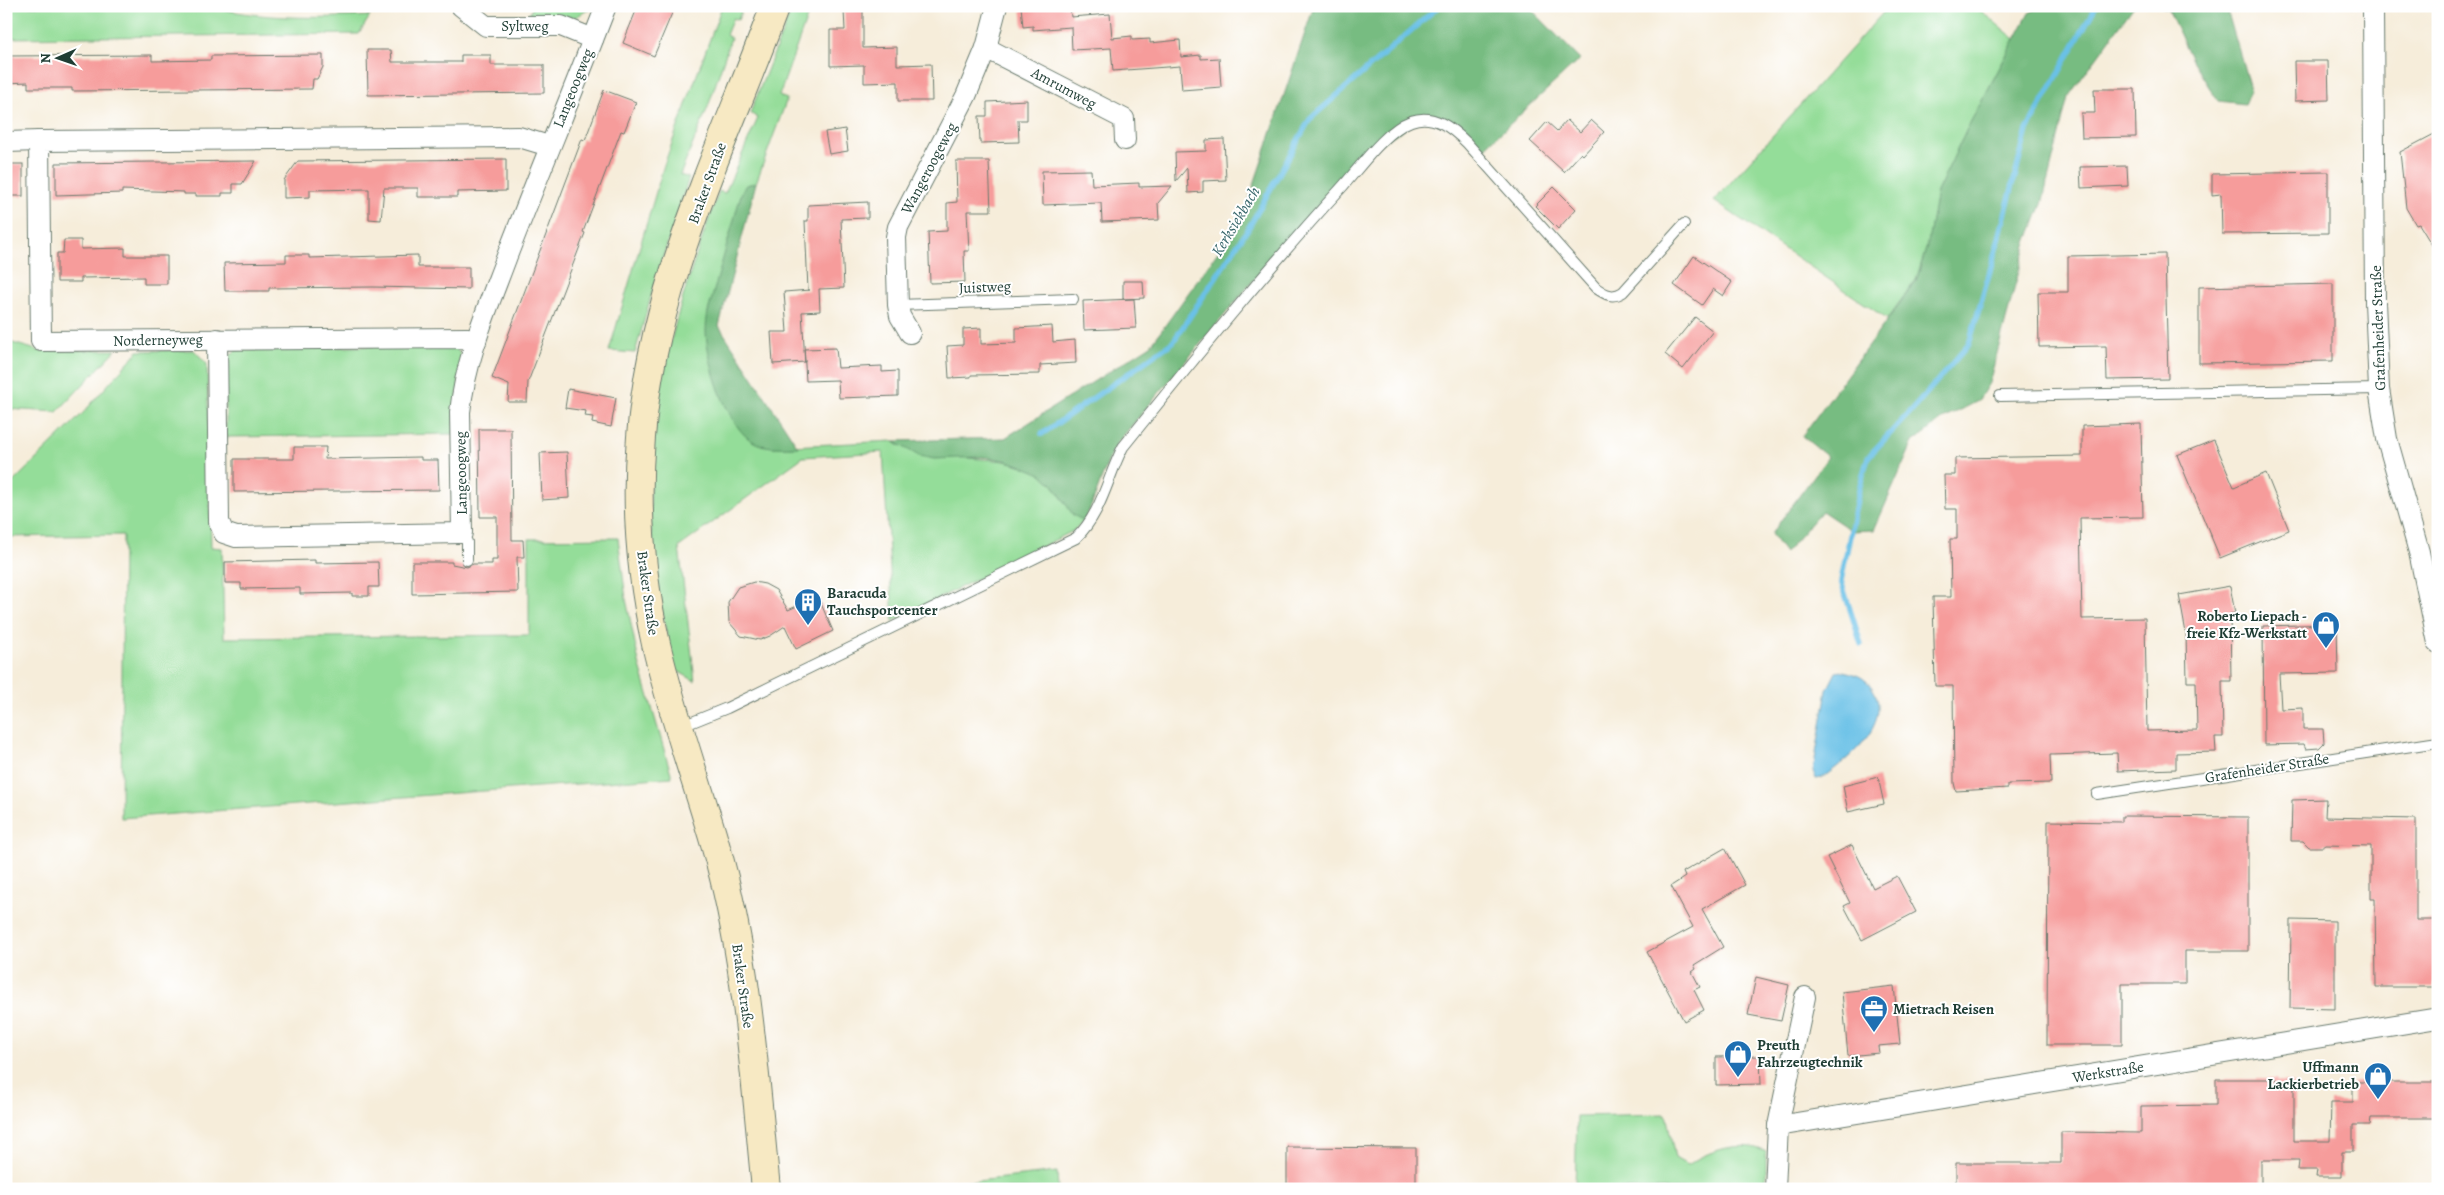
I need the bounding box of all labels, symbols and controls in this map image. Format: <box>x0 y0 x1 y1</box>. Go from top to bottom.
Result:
street label: Syltweg <box>501 16 549 36</box>
north arrow <box>32 32 82 82</box>
street label: Langeoogweg <box>548 45 598 131</box>
text: N <box>36 53 55 64</box>
street label: Amrumweg <box>1027 62 1101 114</box>
street label: Wangeroogeweg <box>896 118 962 218</box>
street label: Braker Straße <box>683 139 731 226</box>
water label: Kerksiekbach <box>1206 182 1265 261</box>
street label: Grafenheider Straße <box>2366 265 2390 391</box>
street label: Juistweg <box>959 276 1012 298</box>
street label: Norderneyweg <box>113 329 204 351</box>
street label: Langeoogweg <box>450 430 472 515</box>
street label: Braker Straße <box>632 549 664 637</box>
place label: Baracuda Tauchsportcenter <box>827 583 938 620</box>
building icon: Baracuda Tauchsportcenter <box>793 587 823 626</box>
place label: Roberto Liepach - freie Kfz-Werkstatt <box>2186 606 2307 643</box>
shop icon: Roberto Liepach - freie Kfz-Werkstatt <box>2311 610 2341 649</box>
street label: Grafenheider Straße <box>2203 748 2331 788</box>
street label: Braker Straße <box>727 942 759 1030</box>
office icon: Mietrach Reisen <box>1859 994 1889 1033</box>
place label: Mietrach Reisen <box>1893 999 1995 1019</box>
place label: Preuth Fahrzeugtechnik <box>1757 1035 1863 1072</box>
shop icon: Preuth Fahrzeugtechnik <box>1723 1039 1753 1078</box>
street label: Werkstraße <box>2070 1056 2145 1088</box>
place label: Uffmann Lackierbetrieb <box>2268 1057 2360 1094</box>
shop icon: Uffmann Lackierbetrieb <box>2363 1061 2393 1100</box>

